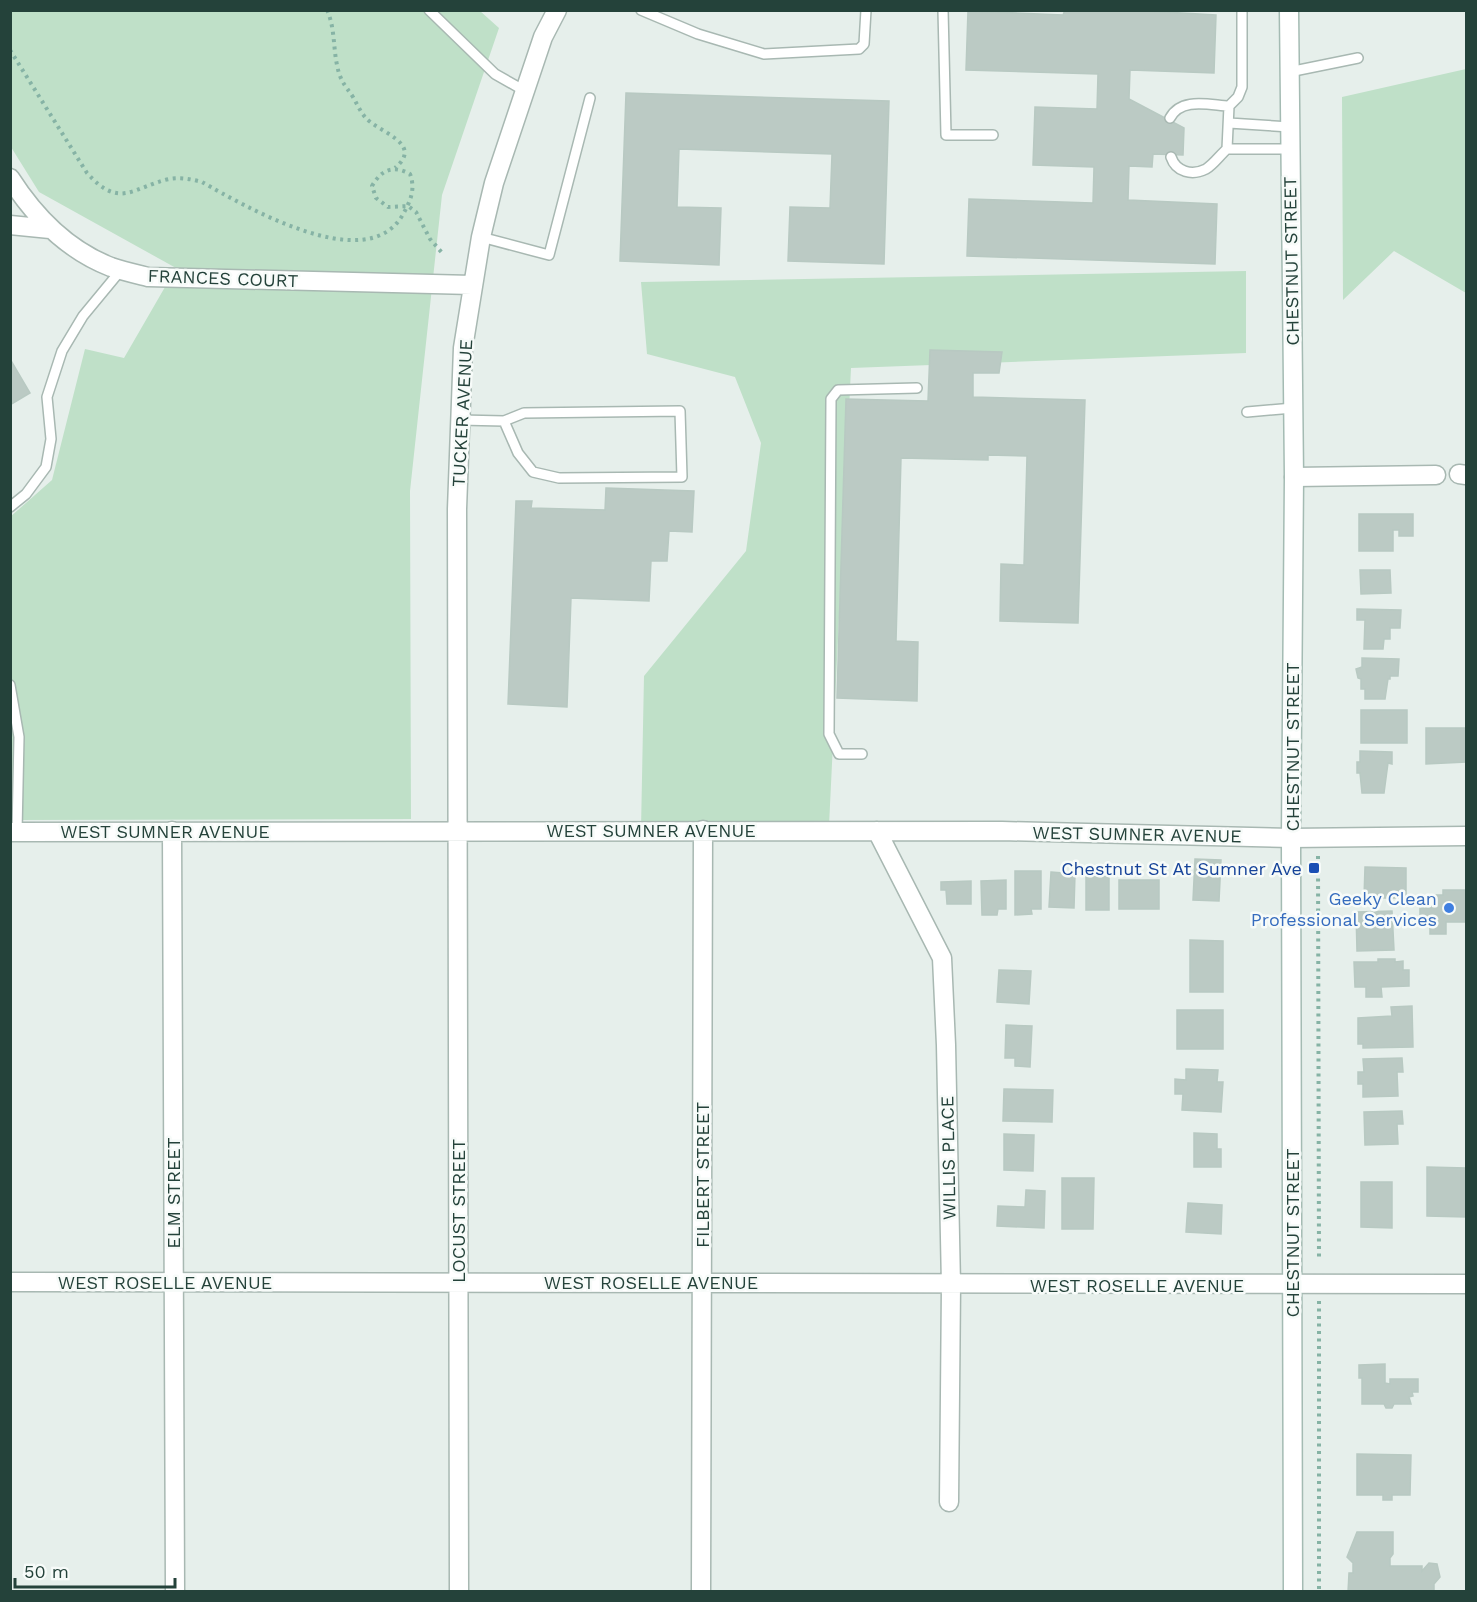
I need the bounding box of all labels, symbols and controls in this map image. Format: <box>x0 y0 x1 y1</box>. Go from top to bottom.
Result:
street label: CHESTNUT STREET <box>1279 176 1303 346</box>
street label: FRANCES COURT <box>147 265 299 291</box>
street label: TUCKER AVENUE <box>448 339 476 487</box>
street label: CHESTNUT STREET <box>1282 662 1303 832</box>
street label: WEST SUMNER AVENUE <box>546 820 756 841</box>
street label: WEST SUMNER AVENUE <box>60 821 270 842</box>
street label: WEST SUMNER AVENUE <box>1032 822 1242 846</box>
place label: Chestnut St At Sumner Ave <box>1061 858 1302 879</box>
marker: Chestnut St At Sumner Ave <box>1307 861 1321 875</box>
place label: Geeky Clean Professional Services <box>1251 888 1437 930</box>
marker: Geeky Clean Professional Services <box>1442 901 1456 915</box>
street label: WILLIS PLACE <box>936 1096 960 1220</box>
street label: FILBERT STREET <box>692 1102 713 1248</box>
street label: ELM STREET <box>163 1137 184 1249</box>
street label: LOCUST STREET <box>448 1139 469 1283</box>
street label: CHESTNUT STREET <box>1282 1148 1303 1318</box>
street label: WEST ROSELLE AVENUE <box>58 1272 272 1293</box>
street label: WEST ROSELLE AVENUE <box>544 1272 758 1293</box>
street label: WEST ROSELLE AVENUE <box>1030 1275 1244 1296</box>
scale bar <box>15 1551 176 1589</box>
text: 50 m <box>24 1561 69 1582</box>

